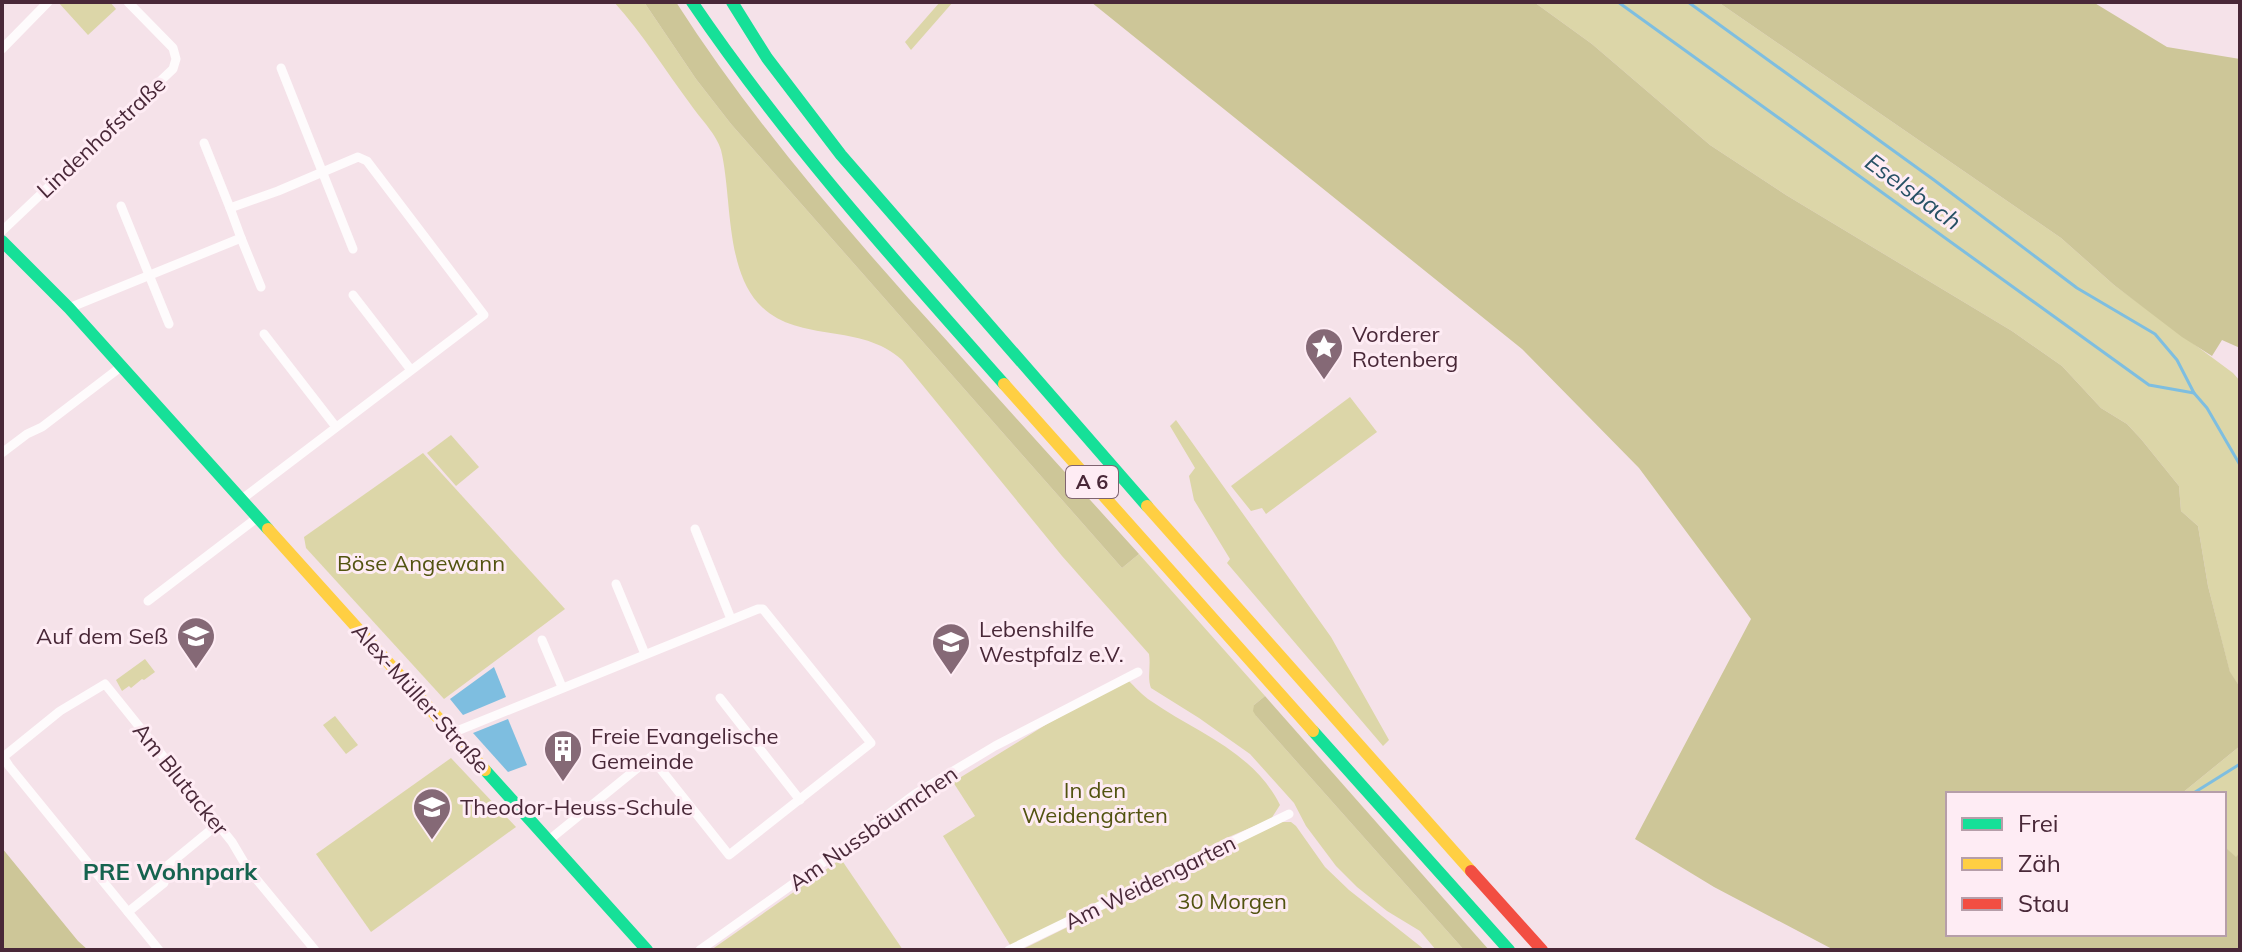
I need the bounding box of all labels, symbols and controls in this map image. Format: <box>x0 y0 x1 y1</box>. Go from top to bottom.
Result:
street label: Lindenhofstraße <box>31 70 171 204</box>
water label: Eselsbach <box>1860 146 1967 236</box>
place label: Vorderer Rotenberg <box>1352 320 1458 373</box>
place icon: Vorderer Rotenberg <box>1303 326 1345 381</box>
road number: A 6 <box>1066 466 1118 498</box>
park label: Böse Angewann <box>337 549 505 577</box>
school or university icon: Auf dem Seß <box>175 615 217 670</box>
place label: Lebenshilfe Westpfalz e.V. <box>979 615 1124 668</box>
street label: Alex-Müller-Straße <box>346 617 496 779</box>
school or university icon: Lebenshilfe Westpfalz e.V. <box>930 621 972 676</box>
place label: Auf dem Seß <box>36 622 168 650</box>
street label: Am Blutacker <box>127 717 235 841</box>
place label: Freie Evangelische Gemeinde <box>591 722 779 775</box>
building icon: Freie Evangelische Gemeinde <box>542 728 584 783</box>
street label: Am Nussbäumchen <box>783 759 963 897</box>
park label: In den Weidengärten <box>1022 776 1168 829</box>
school or university icon: Theodor-Heuss-Schule <box>411 786 453 841</box>
legend <box>1946 792 2226 936</box>
place label: Theodor-Heuss-Schule <box>460 793 693 821</box>
text: Frei <box>2018 808 2059 838</box>
street label: Am Weidengarten <box>1060 828 1240 936</box>
text: Zäh <box>2018 848 2061 878</box>
district label: PRE Wohnpark <box>83 856 258 886</box>
park label: 30 Morgen <box>1177 887 1287 915</box>
text: Stau <box>2018 888 2070 918</box>

